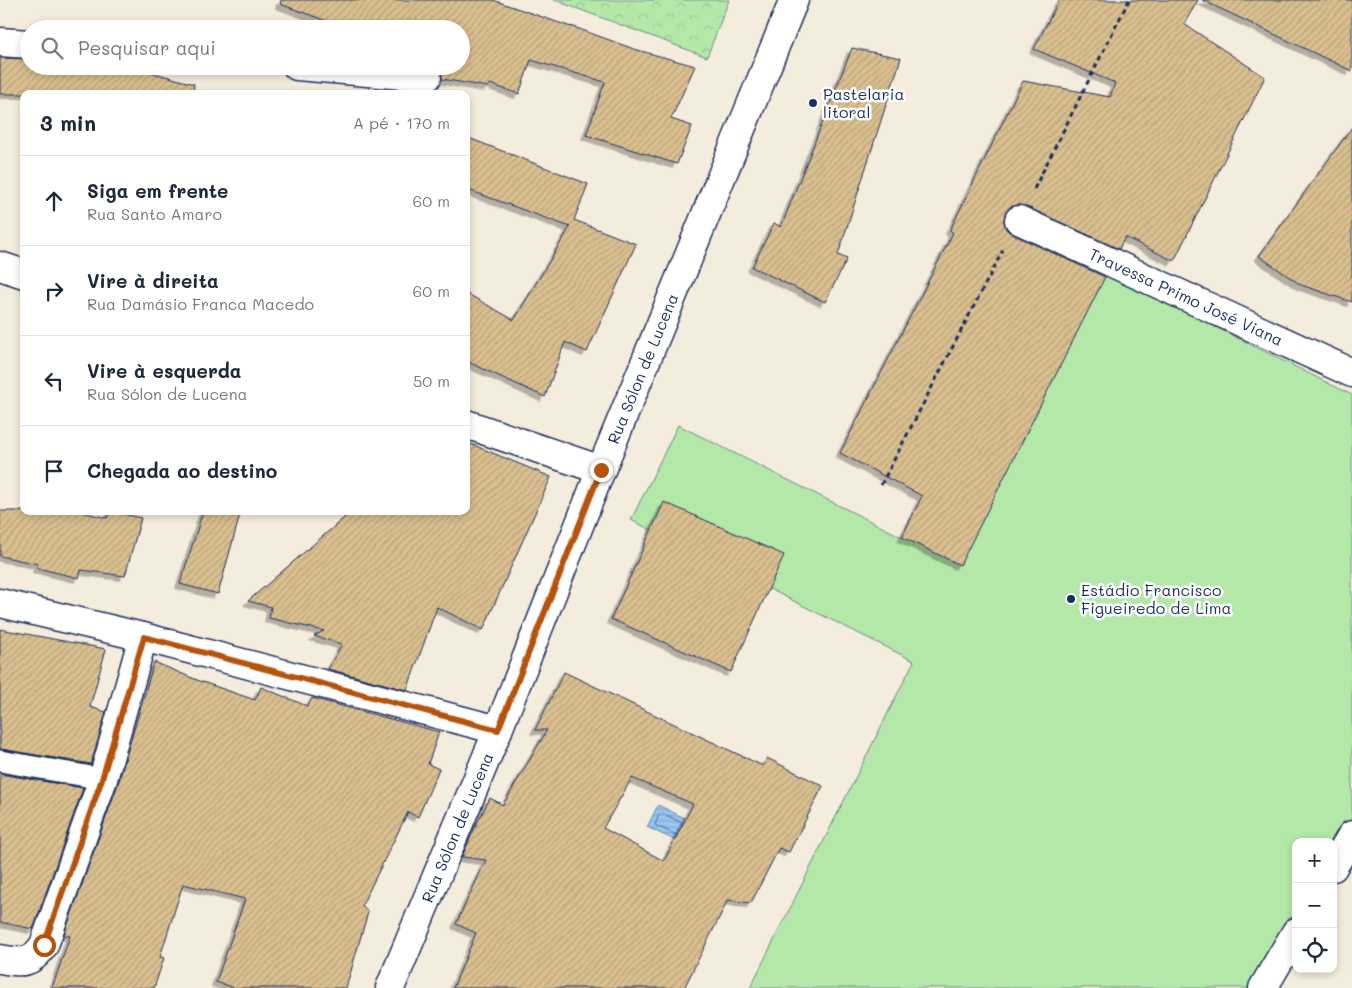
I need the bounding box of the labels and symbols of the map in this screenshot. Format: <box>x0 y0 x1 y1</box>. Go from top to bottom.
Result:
place label: Pastelaria litoral <box>823 83 904 122</box>
marker: Pastelaria litoral <box>807 97 819 109</box>
street label: Travessa Primo José Viana <box>1086 243 1287 350</box>
street label: Rua Sólon de Lucena <box>602 290 682 447</box>
route end <box>590 459 613 482</box>
place label: Estádio Francisco Figueiredo de Lima <box>1081 579 1232 618</box>
marker: Estádio Francisco Figueiredo de Lima <box>1065 593 1077 605</box>
street label: Rua Sólon de Lucena <box>416 749 497 905</box>
route start <box>33 934 56 957</box>

